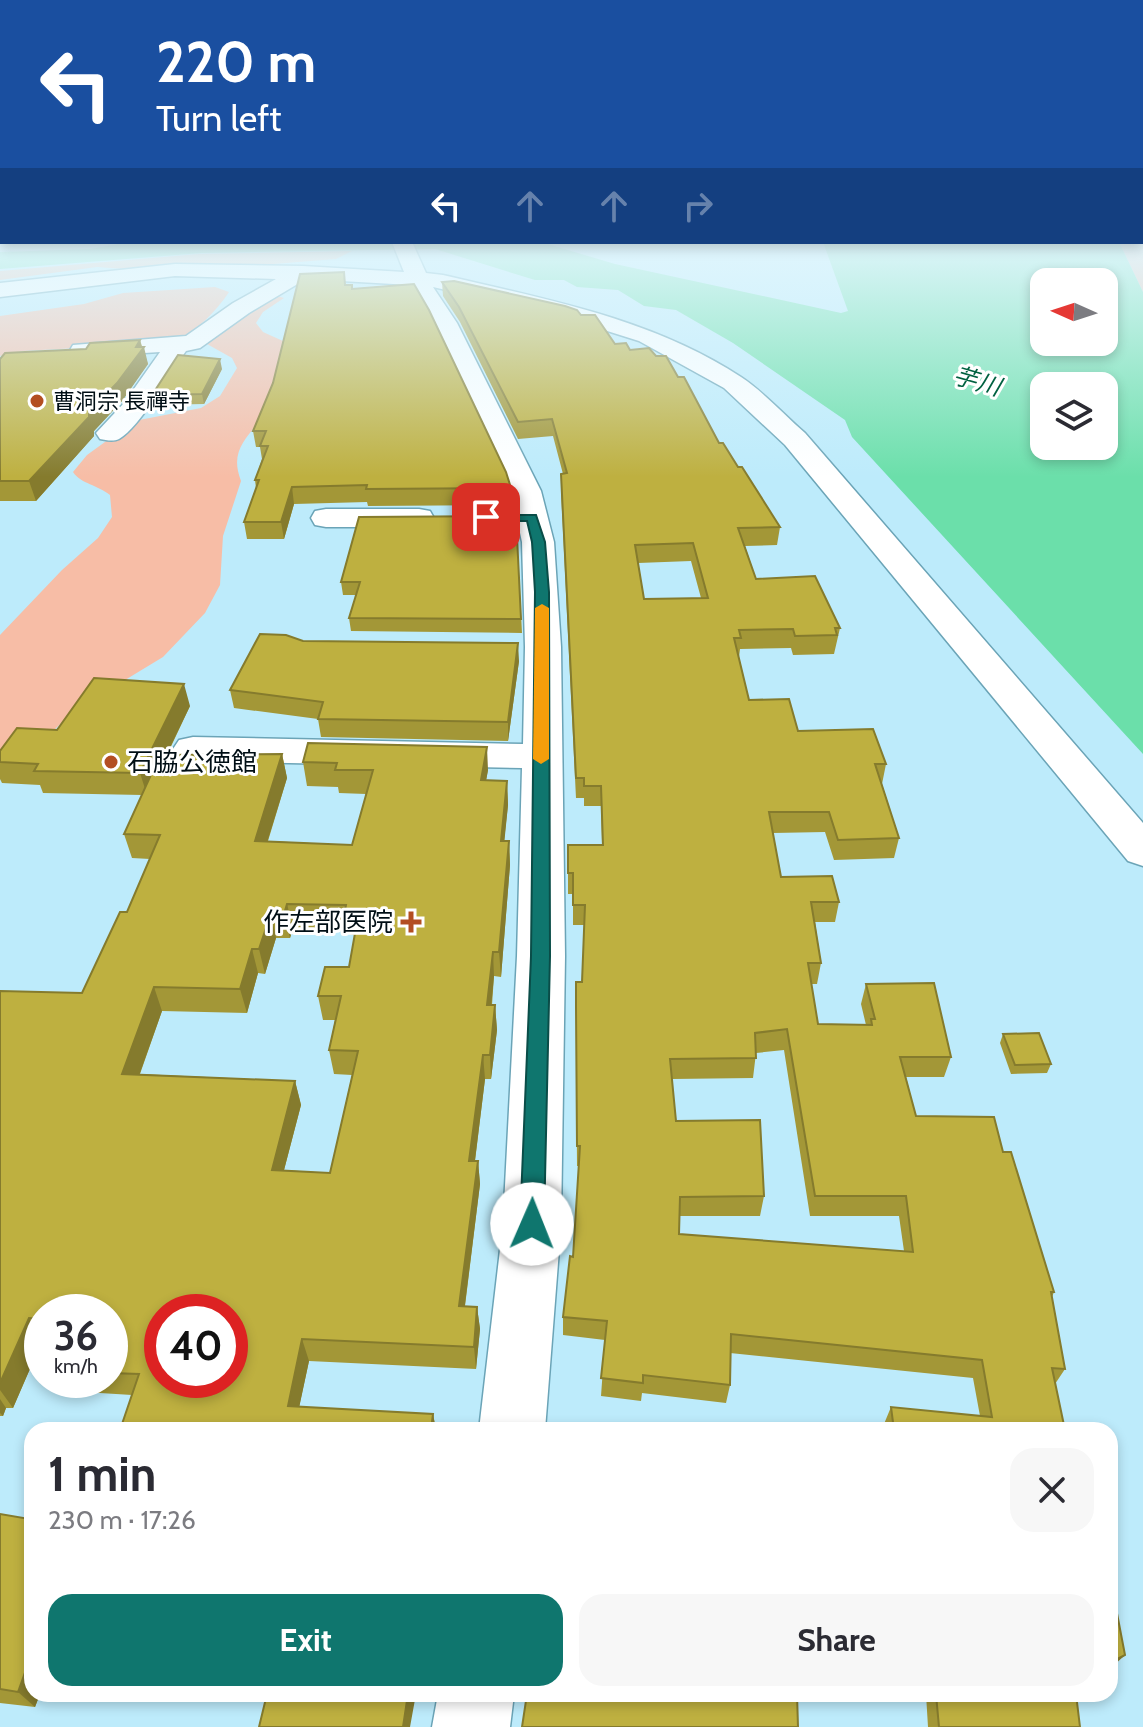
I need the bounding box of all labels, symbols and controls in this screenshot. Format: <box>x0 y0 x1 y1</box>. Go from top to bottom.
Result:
text: 220 m <box>156 28 316 96</box>
icon: left <box>24 32 128 136</box>
text: Turn left <box>156 96 281 140</box>
icon: left <box>424 184 468 228</box>
icon: ahead <box>508 184 552 228</box>
icon: ahead <box>592 184 636 228</box>
icon: right <box>676 184 720 228</box>
north arrow <box>1030 268 1118 356</box>
map controls <box>1030 268 1118 460</box>
water label: 芋川 <box>950 360 1007 402</box>
button: layers <box>1030 372 1118 460</box>
place label: 曹洞宗 長禪寺 <box>53 388 190 415</box>
marker: 曹洞宗 長禪寺 <box>28 392 46 410</box>
pin <box>452 483 520 551</box>
icon: arrive <box>464 495 508 539</box>
place label: 石脇公徳館 <box>127 746 257 778</box>
marker: 石脇公徳館 <box>102 753 120 771</box>
place label: 作左部医院 <box>263 906 393 938</box>
marker: 作左部医院 <box>400 911 422 933</box>
position arrow <box>490 1182 574 1266</box>
speed limit sign: 40 <box>144 1294 248 1398</box>
text: 36 <box>54 1311 98 1360</box>
text: km/h <box>54 1354 98 1378</box>
text: 1 min <box>48 1445 156 1503</box>
button: close <box>1010 1448 1094 1532</box>
text: 230 m · 17:26 <box>48 1504 196 1536</box>
button: Exit <box>48 1594 563 1686</box>
button: Share <box>579 1594 1094 1686</box>

